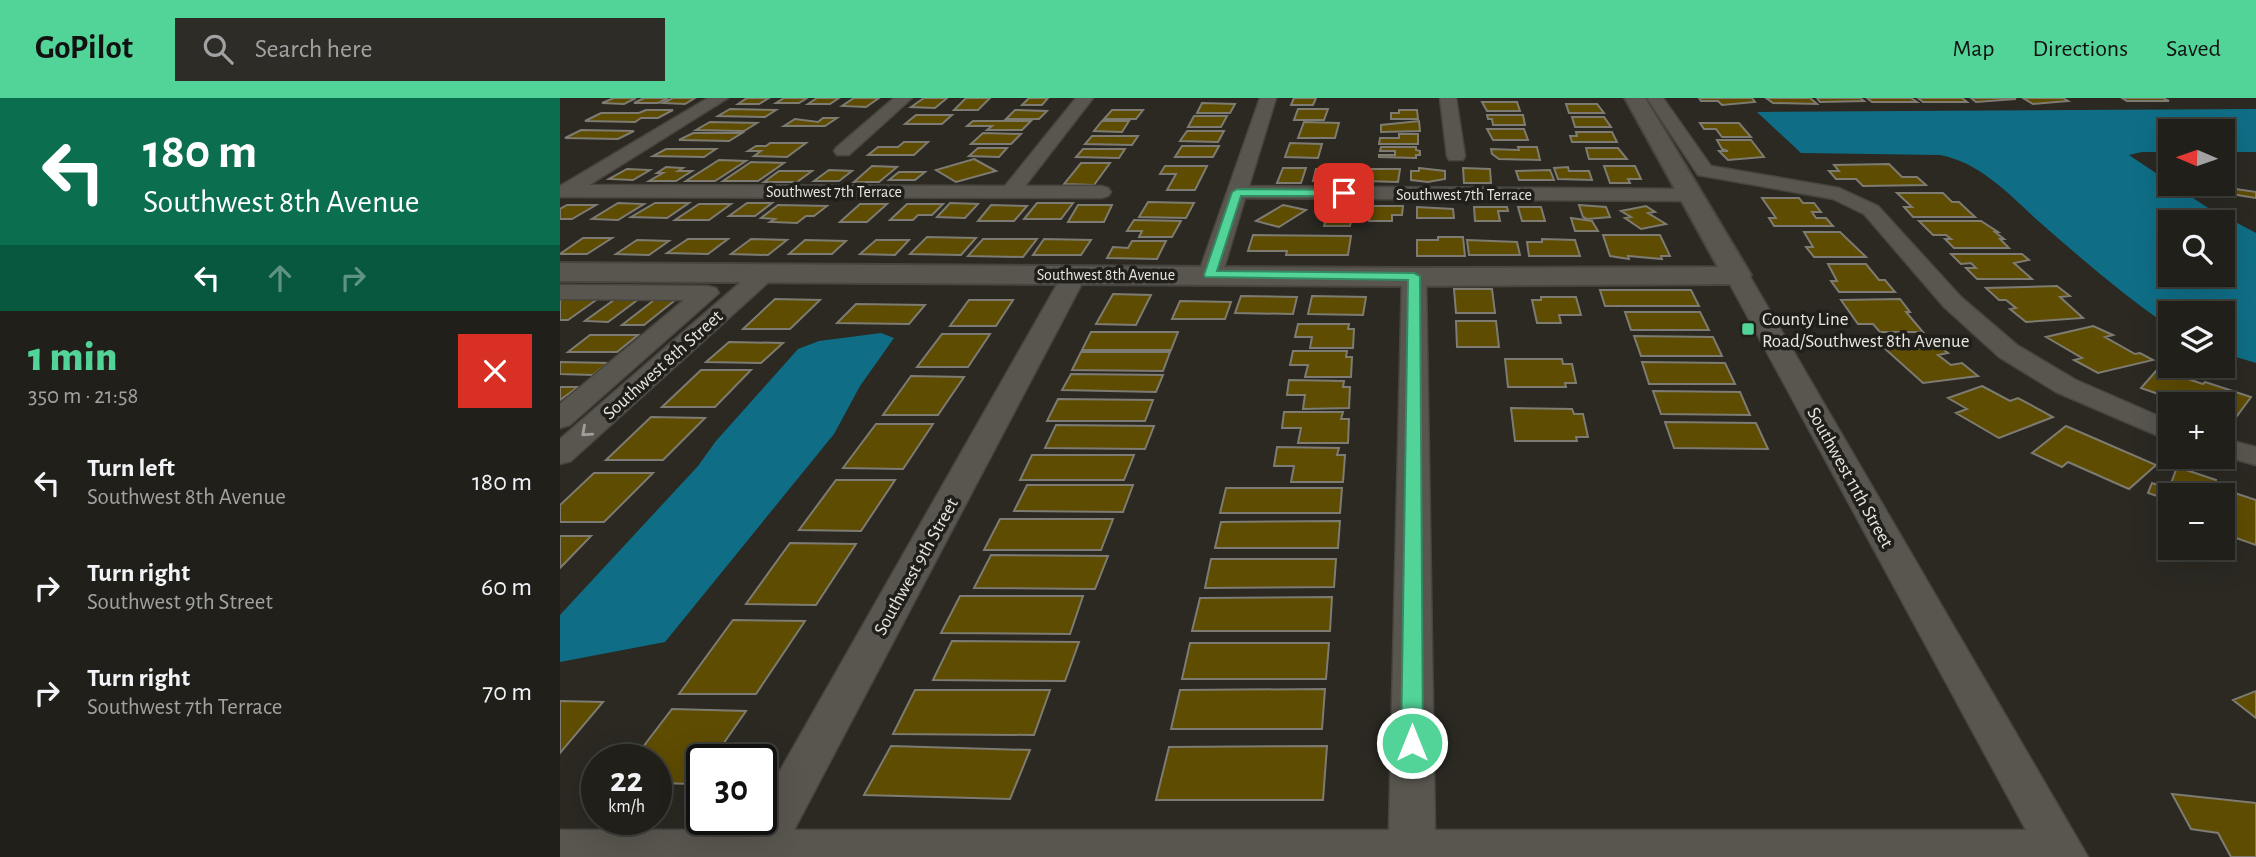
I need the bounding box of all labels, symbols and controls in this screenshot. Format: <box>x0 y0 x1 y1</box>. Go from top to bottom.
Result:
search box <box>175 18 665 81</box>
icon: search <box>199 30 237 68</box>
text: GoPilot <box>35 32 133 65</box>
text: Search here <box>255 36 372 62</box>
text: Map <box>1952 37 1994 61</box>
text: Directions <box>2032 37 2128 61</box>
text: Saved <box>2166 37 2221 61</box>
north arrow <box>2158 119 2235 196</box>
map controls <box>2158 119 2235 560</box>
icon: left <box>28 126 119 217</box>
text: 180 m <box>143 128 257 177</box>
pin <box>1314 163 1374 223</box>
icon: arrive <box>1325 174 1363 212</box>
street label: Southwest 7th Terrace <box>766 184 902 200</box>
text: Southwest 8th Avenue <box>143 186 420 218</box>
street label: Southwest 7th Terrace <box>1396 187 1532 203</box>
button: search <box>2158 210 2235 287</box>
icon: left <box>188 259 226 297</box>
icon: ahead <box>261 259 299 297</box>
icon: right <box>334 259 372 297</box>
street label: Southwest 8th Avenue <box>1037 267 1175 283</box>
button: layers <box>2158 301 2235 378</box>
street label: Southwest 8th Street <box>600 307 726 424</box>
place label: County Line Road/Southwest 8th Avenue <box>1762 310 1969 351</box>
marker: County Line Road/Southwest 8th Avenue <box>1740 321 1756 337</box>
button: close <box>458 334 532 408</box>
text: 1 min <box>28 336 117 378</box>
text: 350 m · 21:58 <box>28 385 138 408</box>
button: + <box>2158 392 2235 469</box>
street label: Southwest 11th Street <box>1803 404 1896 551</box>
one-way arrow <box>581 424 594 437</box>
text: Turn left <box>87 455 175 481</box>
icon: left <box>28 464 66 502</box>
text: 180 m <box>472 469 532 495</box>
button: − <box>2158 483 2235 560</box>
text: Southwest 8th Avenue <box>87 486 286 509</box>
street label: Southwest 9th Street <box>871 495 962 638</box>
text: Turn right <box>87 560 190 586</box>
icon: right <box>28 569 66 607</box>
text: 60 m <box>481 574 532 600</box>
text: Southwest 9th Street <box>87 591 273 614</box>
text: Turn right <box>87 665 190 691</box>
icon: right <box>28 674 66 712</box>
text: 70 m <box>482 679 532 705</box>
text: Southwest 7th Terrace <box>87 696 282 719</box>
position arrow <box>1375 706 1449 780</box>
speed limit sign: 30 <box>686 744 777 835</box>
text: 22 <box>610 763 643 798</box>
text: km/h <box>608 798 645 816</box>

